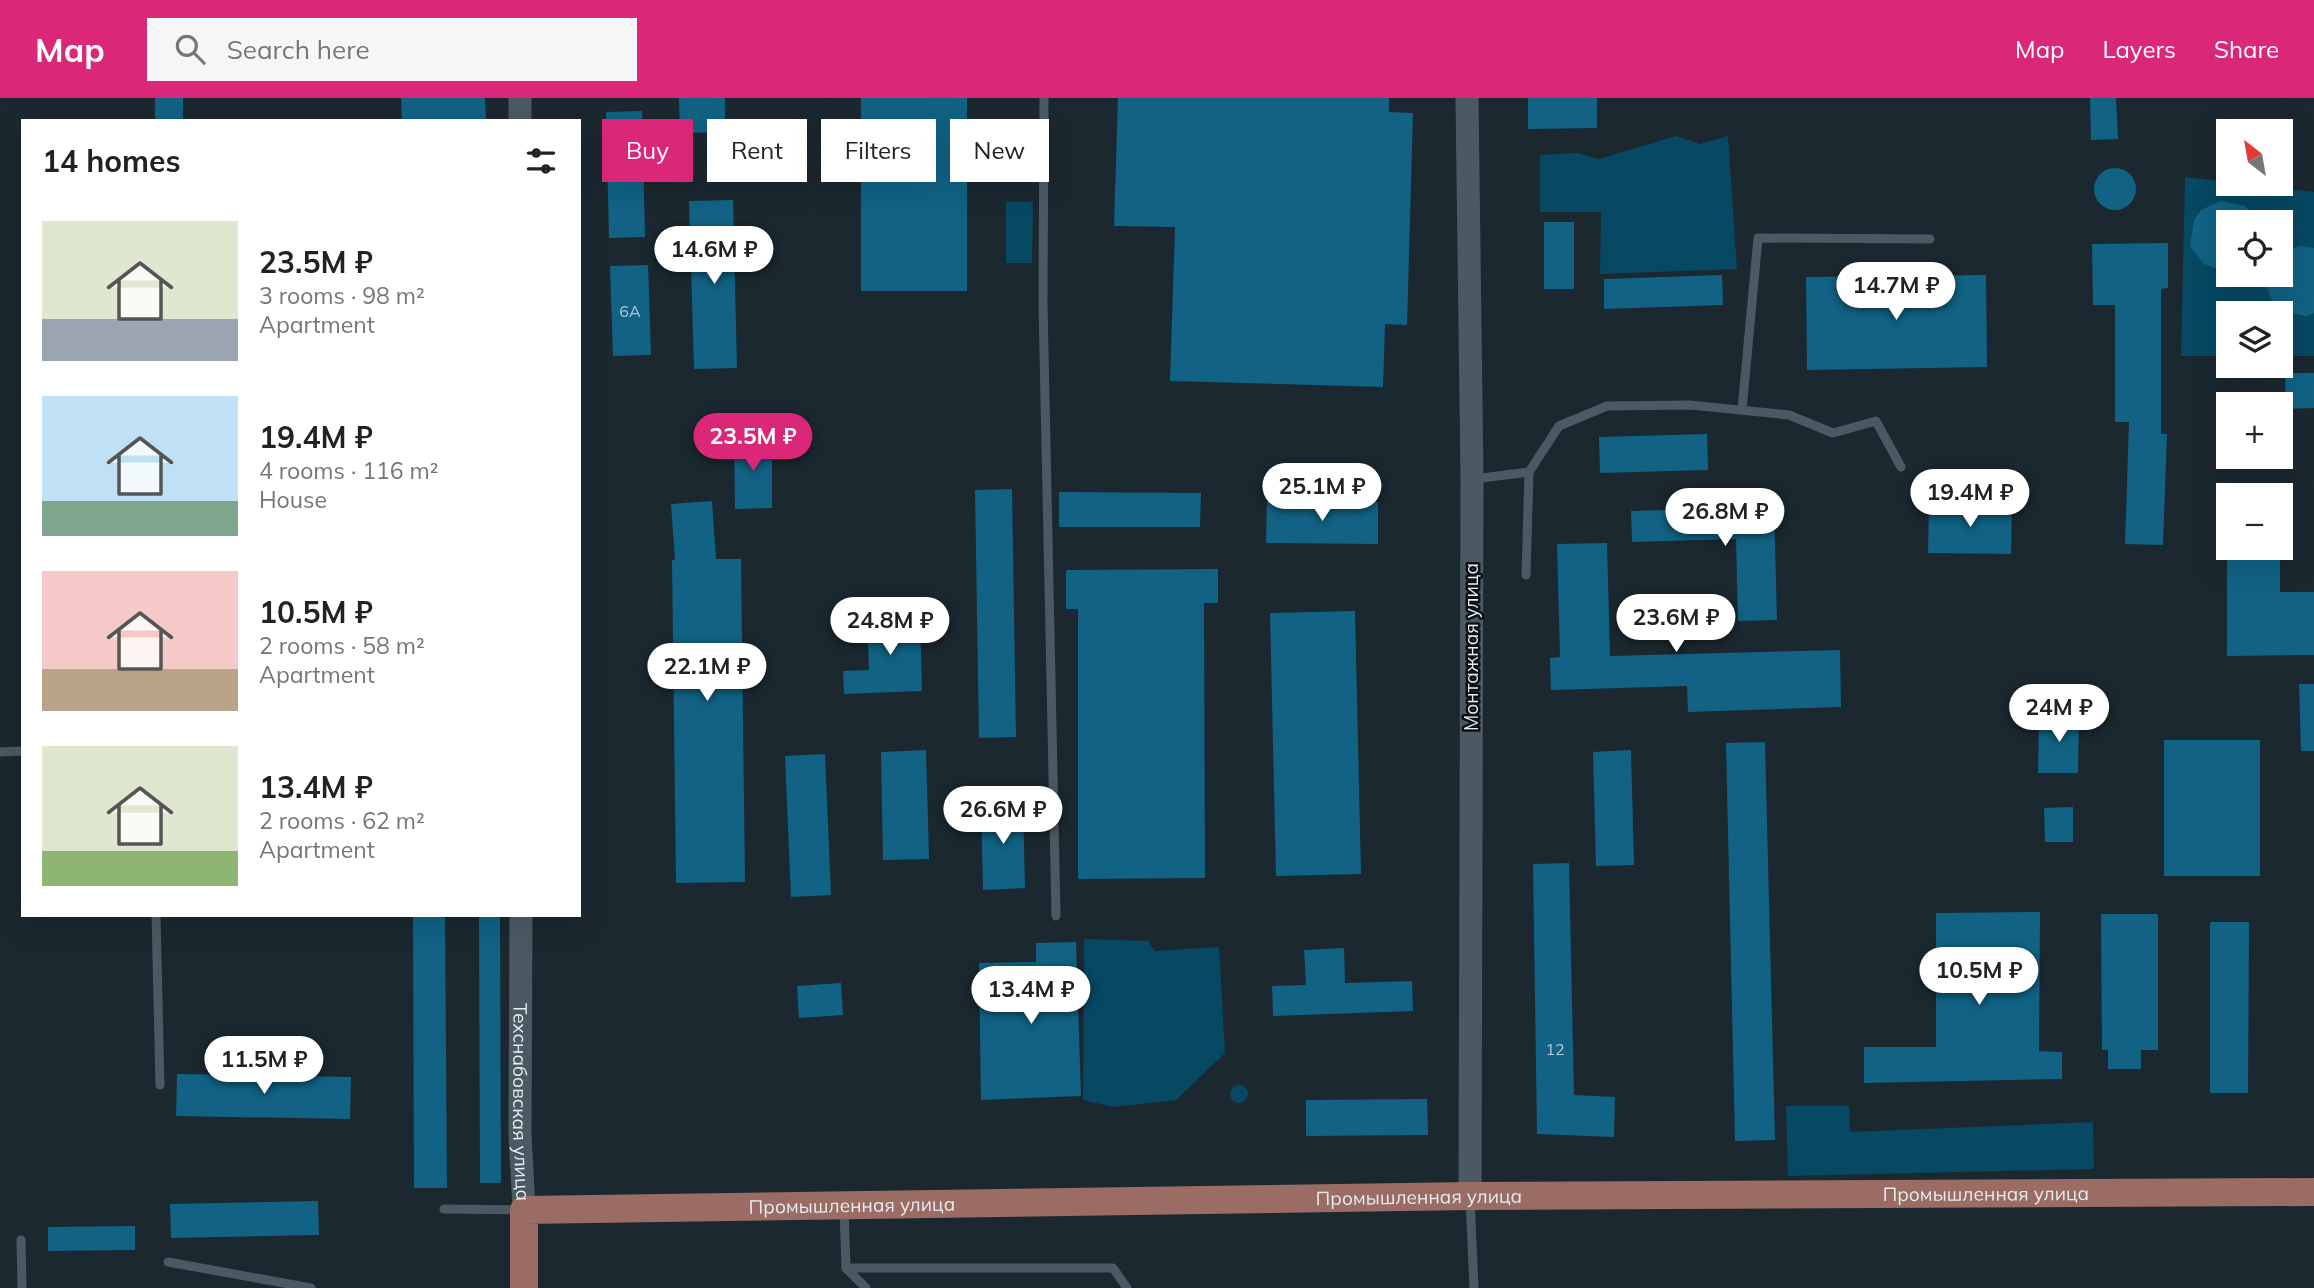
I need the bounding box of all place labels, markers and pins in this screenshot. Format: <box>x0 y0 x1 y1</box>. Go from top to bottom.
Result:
pin: 14.6M ₽ <box>649 226 779 286</box>
pin: 14.7M ₽ <box>1831 262 1961 322</box>
pin: 23.5M ₽ <box>688 414 818 473</box>
pin: 25.1M ₽ <box>1257 464 1387 523</box>
pin: 19.4M ₽ <box>1905 470 2035 529</box>
pin: 26.8M ₽ <box>1660 489 1790 548</box>
pin: 23.6M ₽ <box>1611 594 1741 654</box>
pin: 24.8M ₽ <box>825 598 955 657</box>
pin: 22.1M ₽ <box>642 644 772 703</box>
pin: 24M ₽ <box>2010 684 2108 744</box>
pin: 26.6M ₽ <box>938 786 1068 846</box>
pin: 10.5M ₽ <box>1914 948 2044 1007</box>
pin: 13.4M ₽ <box>966 967 1096 1026</box>
pin: 11.5M ₽ <box>199 1037 329 1096</box>

